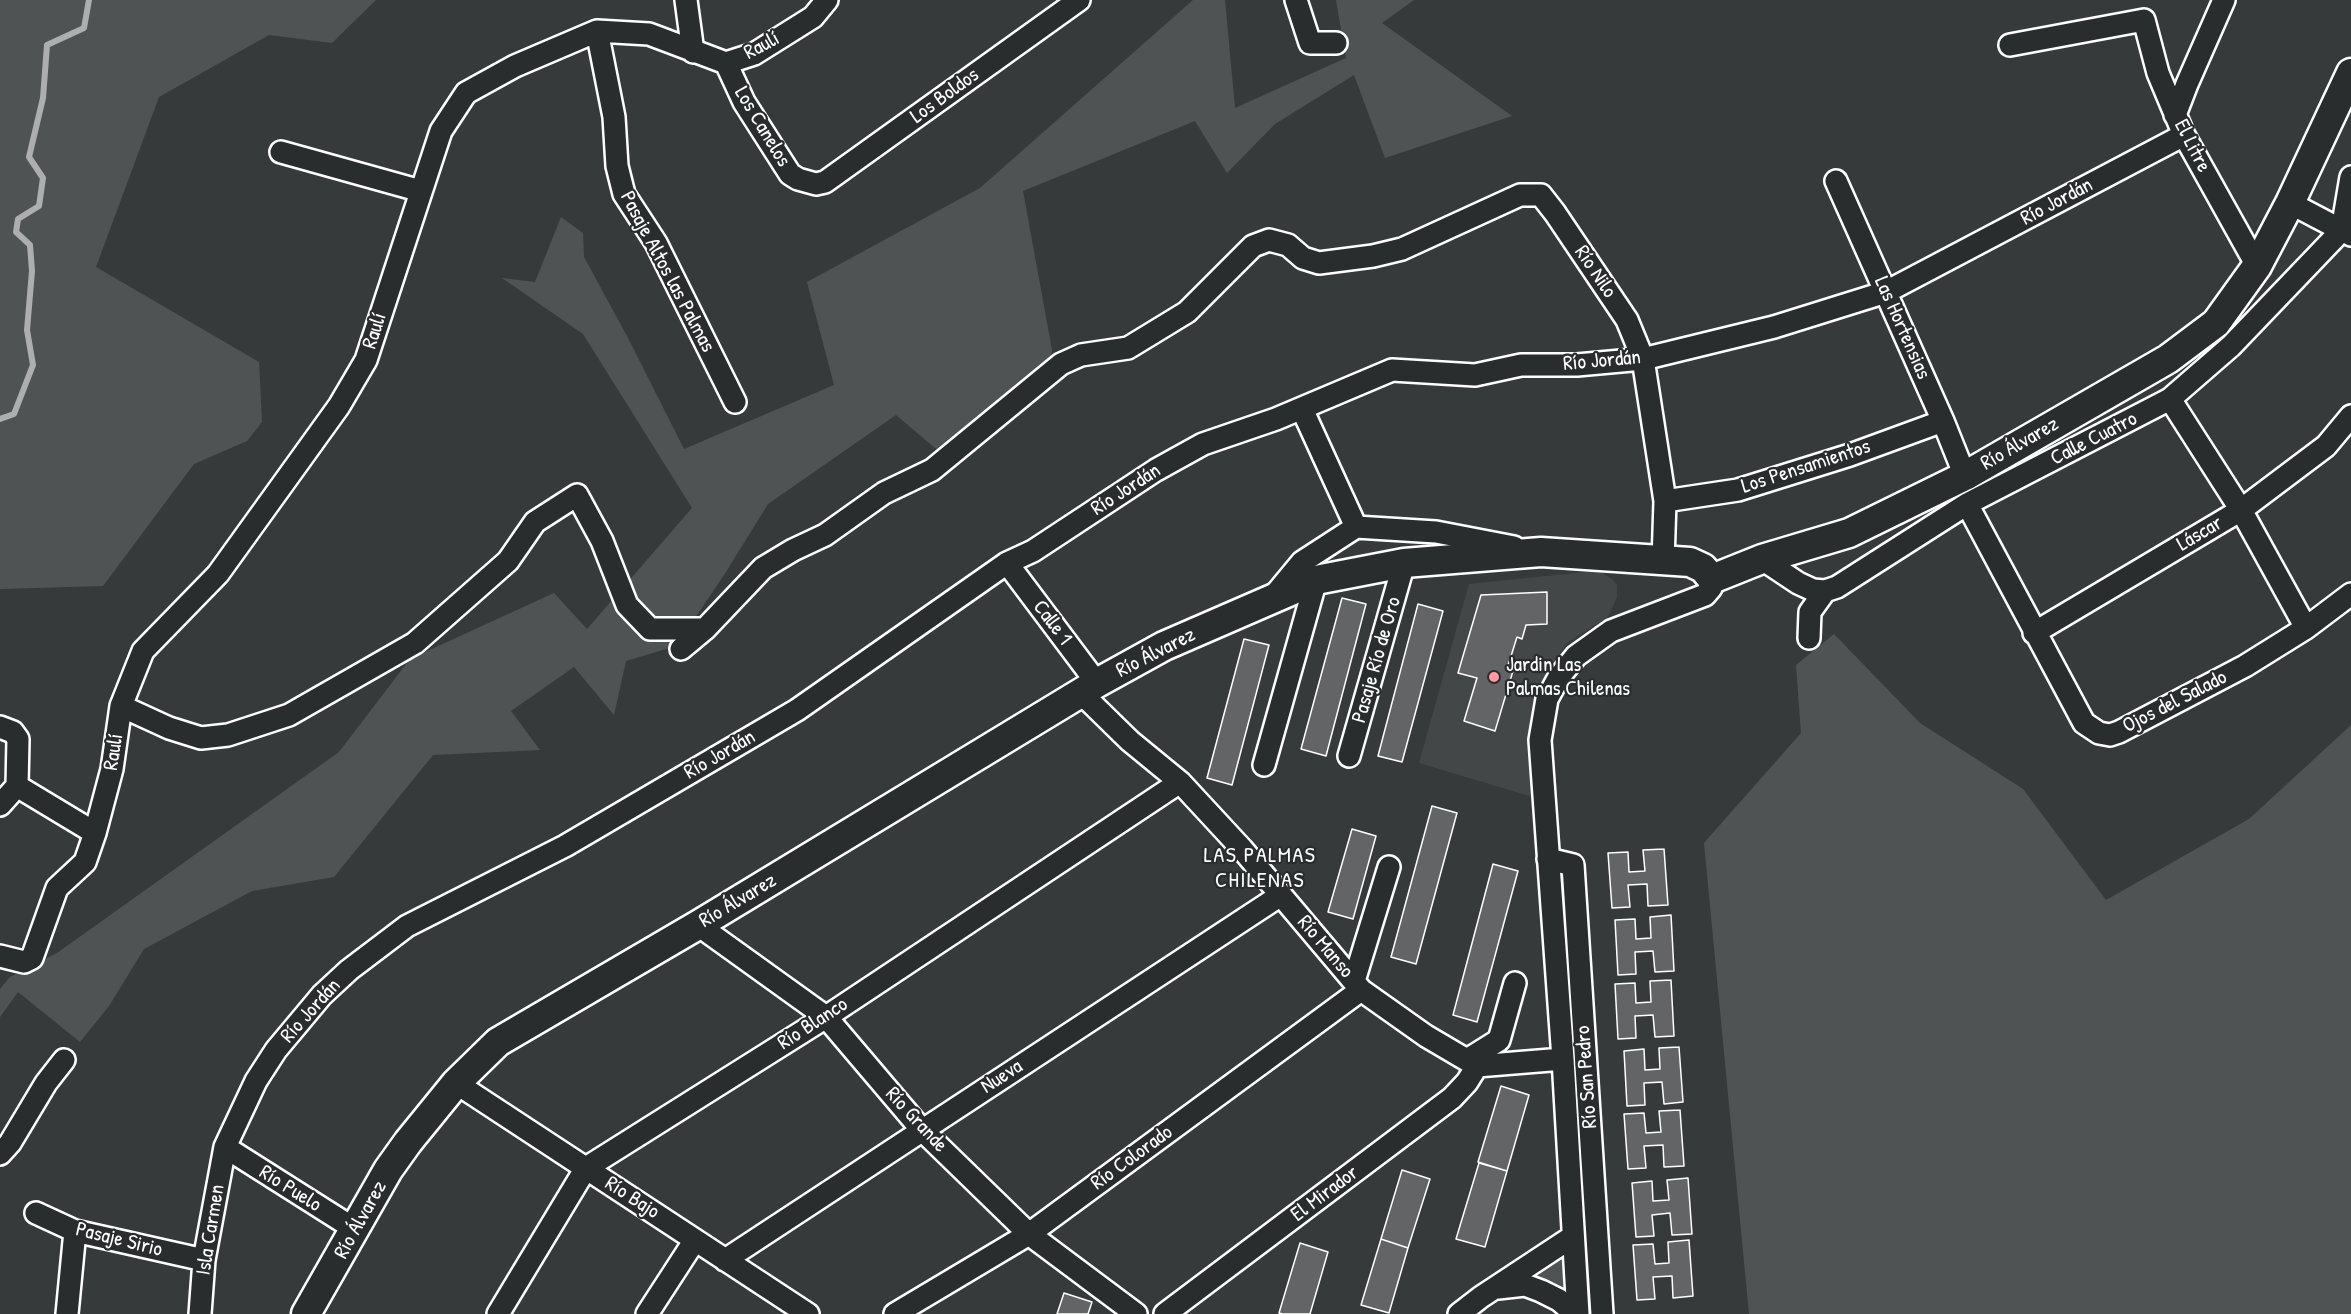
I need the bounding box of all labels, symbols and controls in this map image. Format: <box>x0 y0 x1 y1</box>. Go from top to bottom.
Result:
street label: Raulí <box>740 26 784 66</box>
street label: Los Boldos <box>906 63 984 129</box>
street label: Los Canelos <box>728 82 796 172</box>
street label: El Litre <box>2168 115 2216 177</box>
street label: Río Jordán <box>2017 173 2097 231</box>
street label: Pasaje Altos las Palmas <box>614 187 720 357</box>
street label: Río Nilo <box>1568 241 1622 303</box>
street label: Las Hortensias <box>1868 273 1936 383</box>
street label: Raulí <box>357 310 393 352</box>
street label: Río Jordán <box>1562 345 1642 377</box>
street label: Calle Cuatro <box>2046 406 2142 472</box>
street label: Río Álvarez <box>1977 412 2063 476</box>
street label: Los Pensamientos <box>1738 434 1874 500</box>
street label: Río Jordán <box>1087 458 1165 522</box>
street label: Láscar <box>2173 511 2227 557</box>
street label: Pasaje Río de Oro <box>1347 594 1407 726</box>
street label: Calle 1 <box>1027 596 1077 650</box>
street label: Río Álvarez <box>1112 622 1200 684</box>
place label: Jardin Las Palmas Chilenas <box>1506 652 1630 702</box>
street label: Ojos del Salado <box>2119 665 2231 739</box>
marker: Jardin Las Palmas Chilenas <box>1487 670 1501 684</box>
street label: Río Jordán <box>680 725 760 785</box>
street label: Raulí <box>99 732 129 772</box>
district label: LAS PALMAS CHILENAS <box>1204 843 1316 894</box>
street label: Río Álvarez <box>695 868 781 934</box>
street label: Río Manso <box>1291 910 1359 984</box>
street label: Río Jordán <box>276 974 346 1048</box>
street label: Río Blanco <box>773 992 853 1056</box>
street label: Río San Pedro <box>1571 1025 1603 1129</box>
street label: Nueva <box>976 1054 1028 1100</box>
street label: Río Grande <box>880 1082 952 1158</box>
street label: Río Colorado <box>1086 1120 1178 1196</box>
street label: Río Puelo <box>254 1160 326 1218</box>
street label: El Mirador <box>1286 1160 1364 1228</box>
street label: Río Bajo <box>600 1171 664 1225</box>
street label: Río Álvarez <box>329 1177 393 1263</box>
street label: Isla Carmen <box>191 1183 231 1277</box>
street label: Pasaje Sirio <box>73 1217 165 1263</box>

